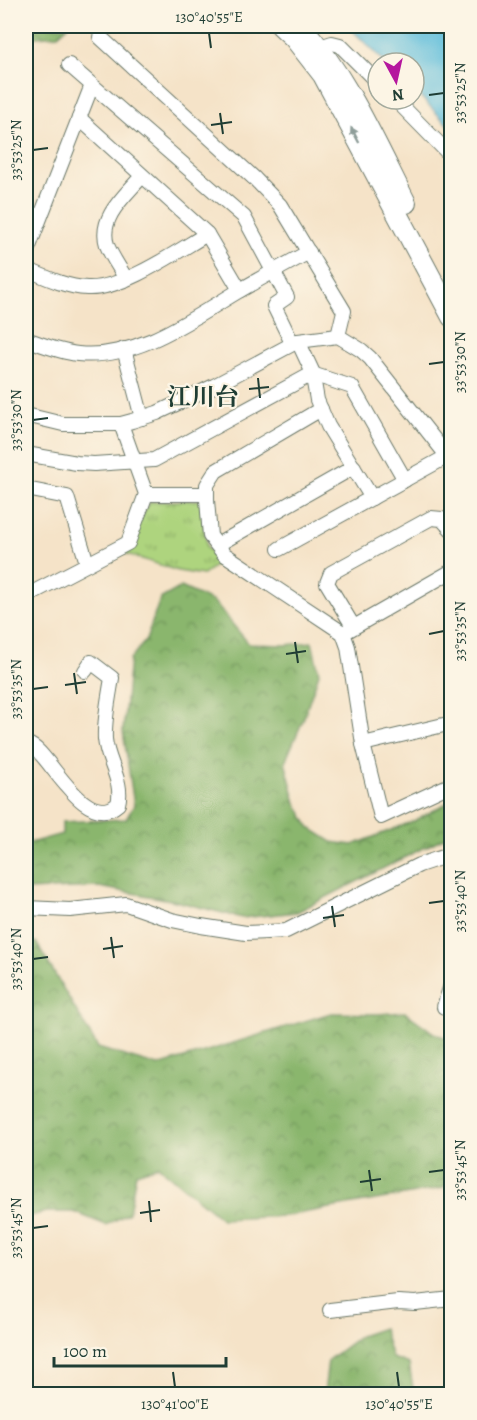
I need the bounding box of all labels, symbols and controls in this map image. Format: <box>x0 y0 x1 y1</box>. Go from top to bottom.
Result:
text: 130°40'55"E <box>175 7 243 27</box>
north arrow <box>366 51 426 111</box>
text: 33°53'25"N <box>450 62 470 124</box>
text: N <box>390 83 405 107</box>
text: 33°53'25"N <box>6 119 26 181</box>
one-way arrow <box>351 127 360 144</box>
text: 33°53'30"N <box>450 331 470 393</box>
district label: 江川台 <box>167 381 239 413</box>
text: 33°53'30"N <box>6 389 26 451</box>
text: 33°53'35"N <box>450 601 470 661</box>
text: 33°53'35"N <box>6 659 26 719</box>
text: 33°53'40"N <box>450 870 470 932</box>
text: 33°53'40"N <box>6 928 26 990</box>
text: 33°53'45"N <box>450 1139 470 1200</box>
text: 33°53'45"N <box>6 1197 26 1258</box>
scale bar <box>54 1330 226 1368</box>
text: 100 m <box>63 1339 107 1363</box>
text: 130°41'00"E <box>141 1394 209 1414</box>
text: 130°40'55"E <box>365 1394 433 1414</box>

